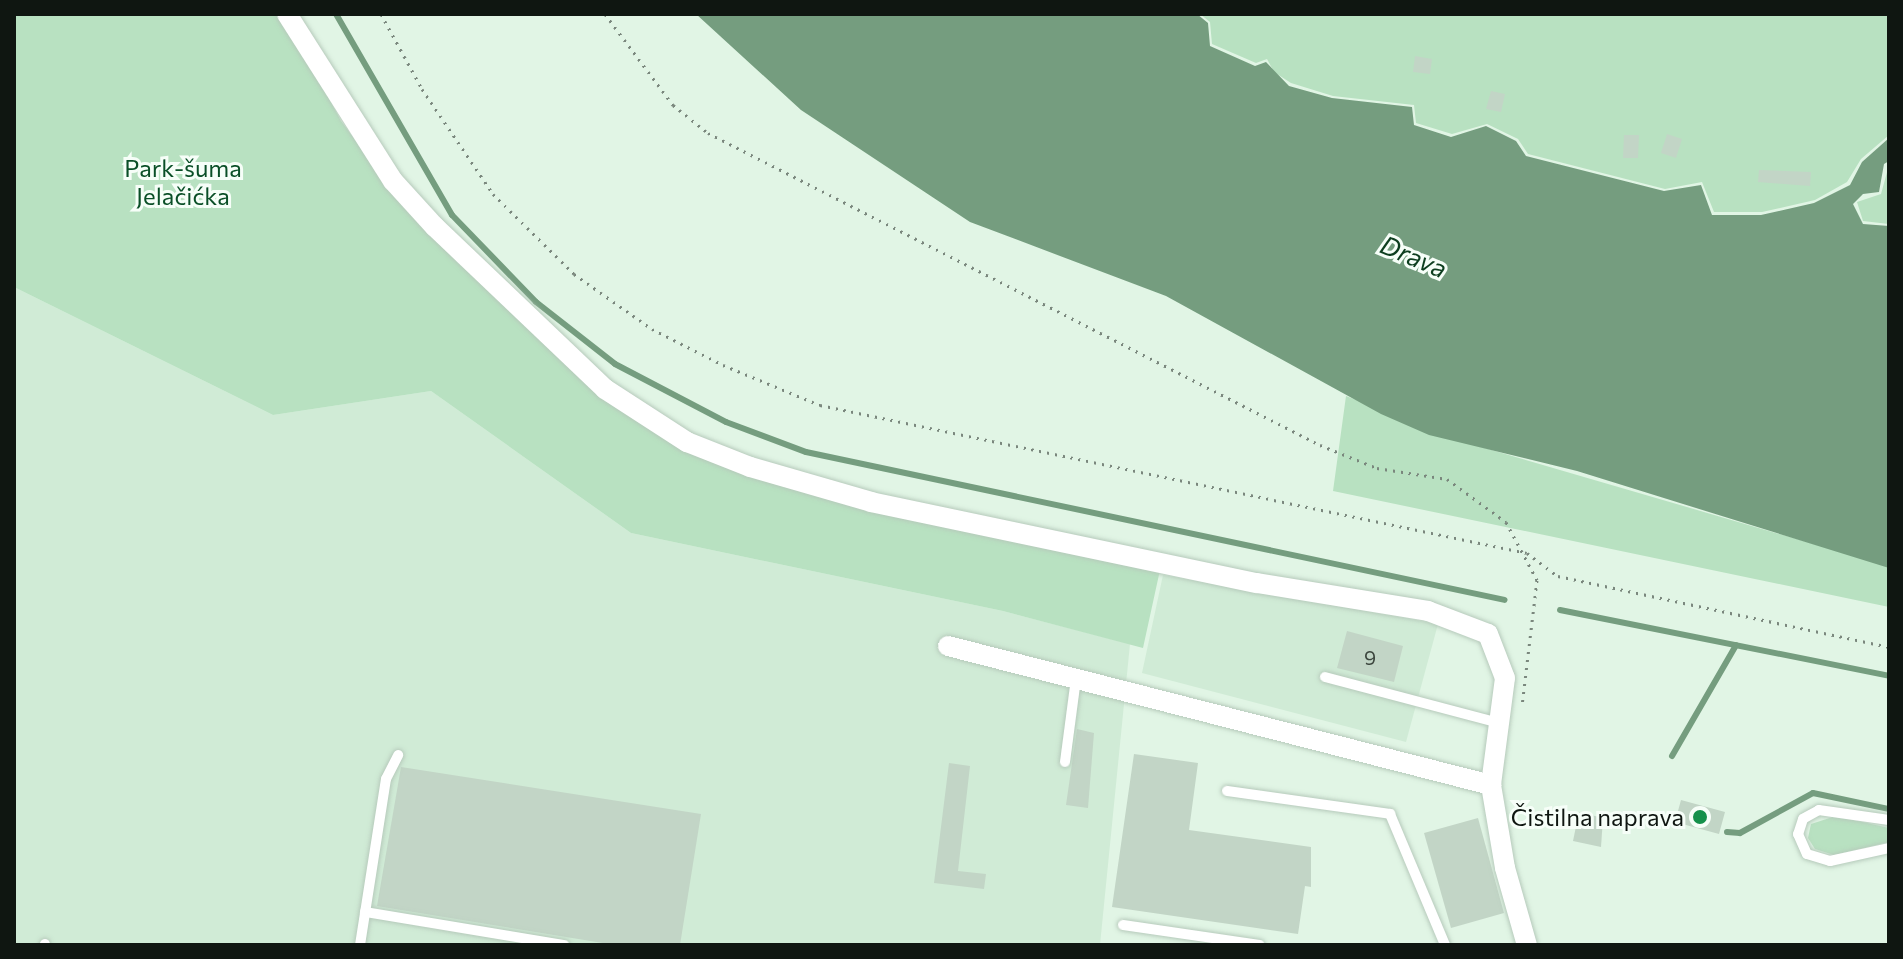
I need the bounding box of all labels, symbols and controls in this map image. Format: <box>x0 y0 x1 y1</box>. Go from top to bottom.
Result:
park label: Park-šuma Jelačićka <box>124 154 242 210</box>
water label: Drava <box>1376 228 1452 284</box>
house number: 9 <box>1364 645 1376 669</box>
place label: Čistilna naprava <box>1511 803 1684 831</box>
marker: Čistilna naprava <box>1691 808 1709 826</box>

